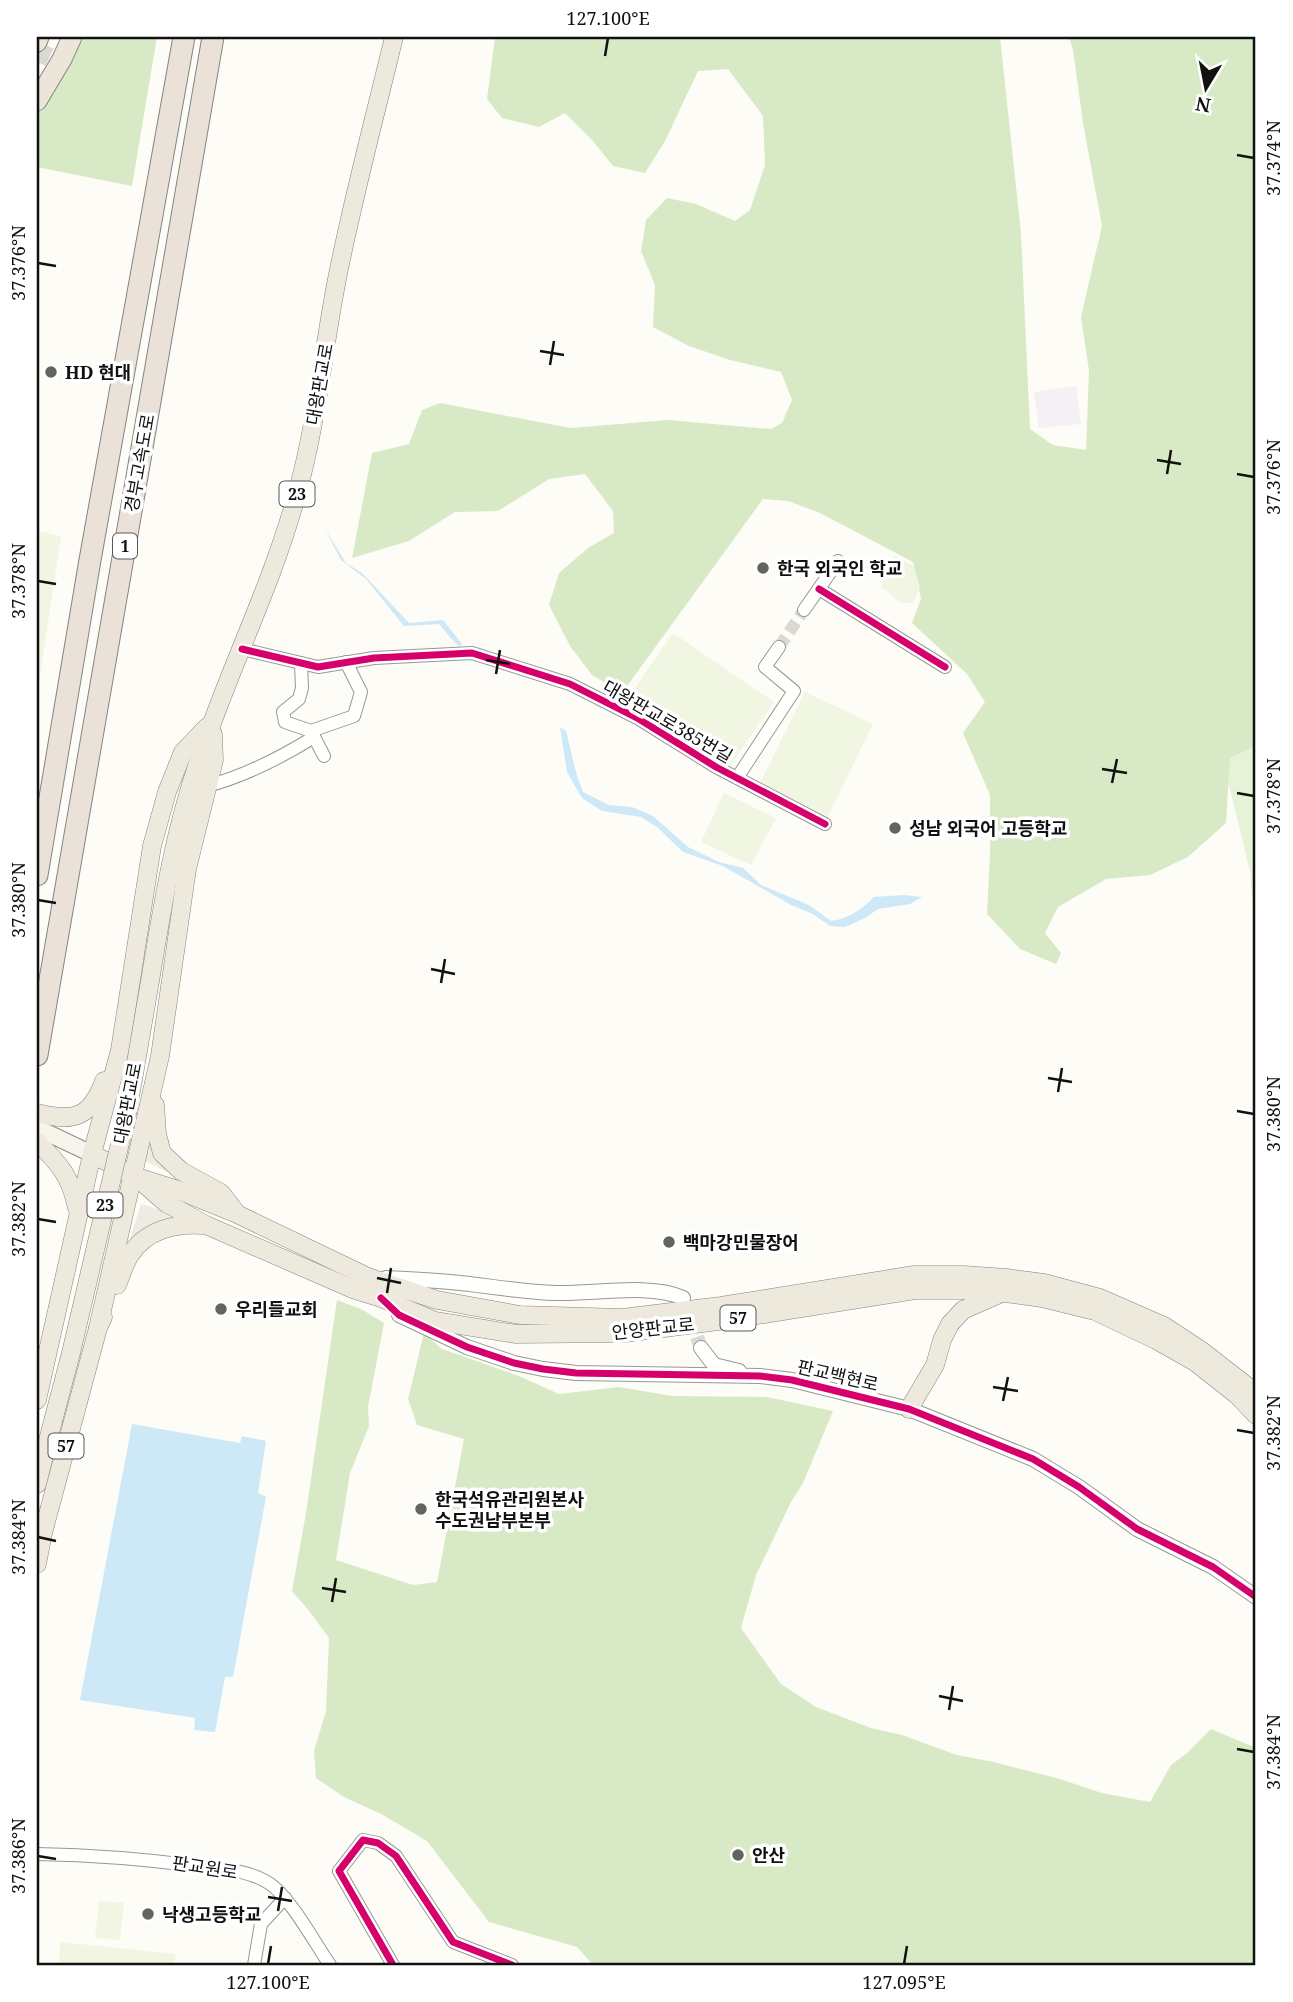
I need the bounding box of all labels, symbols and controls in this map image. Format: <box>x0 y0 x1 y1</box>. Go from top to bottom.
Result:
text: 127.100°E <box>566 6 650 30</box>
north arrow <box>1170 52 1240 122</box>
text: N <box>1193 91 1213 119</box>
text: 37.374°N <box>1261 120 1285 196</box>
text: 37.376°N <box>6 225 30 301</box>
street label: 대왕판교로 <box>300 341 338 427</box>
place label: HD 현대 <box>65 360 131 384</box>
marker: HD 현대 <box>43 364 59 380</box>
street label: 경부고속도로 <box>119 412 159 514</box>
text: 37.376°N <box>1261 439 1285 515</box>
road number: 23 <box>280 481 314 506</box>
road number: 1 <box>113 534 137 558</box>
text: 37.378°N <box>6 543 30 619</box>
place label: 한국 외국인 학교 <box>777 556 902 580</box>
marker: 한국 외국인 학교 <box>755 560 771 576</box>
street label: 대왕판교로385번길 <box>599 674 737 768</box>
text: 37.378°N <box>1261 758 1285 834</box>
place label: 성남 외국어 고등학교 <box>909 816 1067 840</box>
marker: 성남 외국어 고등학교 <box>887 820 903 836</box>
text: 37.380°N <box>6 862 30 938</box>
street label: 대왕판교로 <box>107 1060 147 1146</box>
text: 37.380°N <box>1261 1076 1285 1152</box>
text: 37.382°N <box>6 1181 30 1257</box>
road number: 23 <box>88 1192 122 1218</box>
place label: 백마강민물장어 <box>683 1230 799 1254</box>
marker: 백마강민물장어 <box>661 1234 677 1250</box>
place label: 우리들교회 <box>235 1297 318 1321</box>
marker: 우리들교회 <box>213 1301 229 1317</box>
road number: 57 <box>720 1306 756 1330</box>
street label: 안양판교로 <box>611 1312 695 1344</box>
street label: 판교백현로 <box>795 1354 881 1396</box>
text: 37.382°N <box>1261 1395 1285 1471</box>
road number: 57 <box>48 1434 84 1458</box>
place label: 한국석유관리원본사 수도권남부본부 <box>435 1487 584 1532</box>
text: 37.384°N <box>6 1499 30 1575</box>
marker: 한국석유관리원본사 수도권남부본부 <box>413 1501 429 1517</box>
text: 37.384°N <box>1261 1714 1285 1790</box>
text: 37.386°N <box>6 1818 30 1894</box>
place label: 안산 <box>752 1843 786 1867</box>
marker: 안산 <box>730 1847 746 1863</box>
street label: 판교원로 <box>170 1850 240 1884</box>
place label: 낙생고등학교 <box>162 1902 261 1926</box>
marker: 낙생고등학교 <box>140 1906 156 1922</box>
text: 127.100°E <box>226 1970 310 1994</box>
text: 127.095°E <box>862 1970 946 1994</box>

